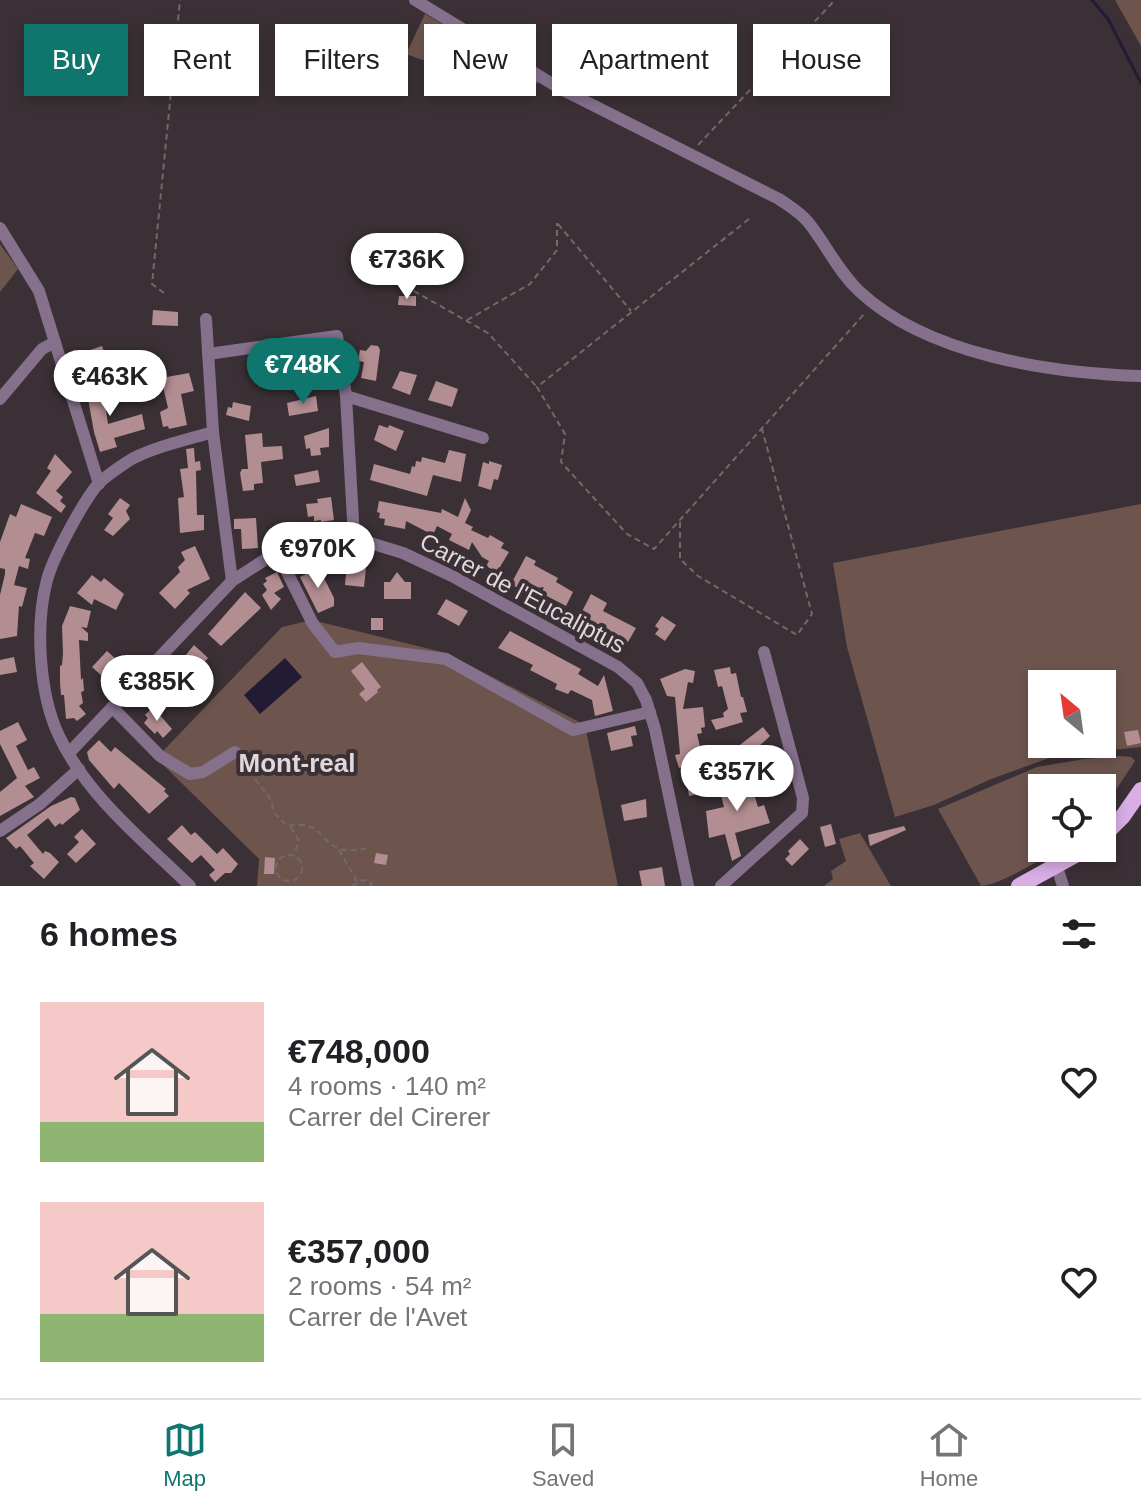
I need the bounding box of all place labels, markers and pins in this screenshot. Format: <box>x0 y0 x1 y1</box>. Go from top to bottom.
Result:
pin: €736K <box>351 233 463 301</box>
pin: €748K <box>247 338 359 406</box>
pin: €463K <box>54 350 166 418</box>
pin: €970K <box>262 522 374 590</box>
pin: €385K <box>101 655 213 723</box>
pin: €357K <box>681 745 793 813</box>

